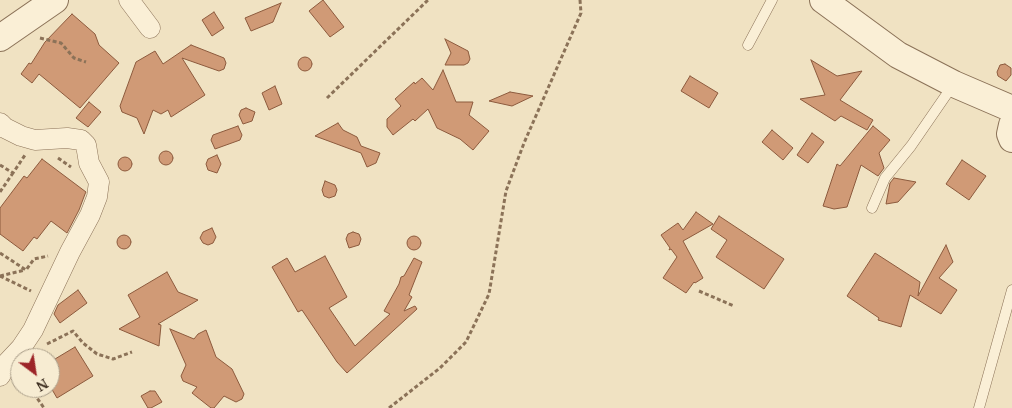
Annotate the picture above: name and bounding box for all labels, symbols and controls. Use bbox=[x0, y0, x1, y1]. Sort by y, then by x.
north arrow bbox=[10, 348, 60, 398]
text: N bbox=[33, 374, 52, 396]

